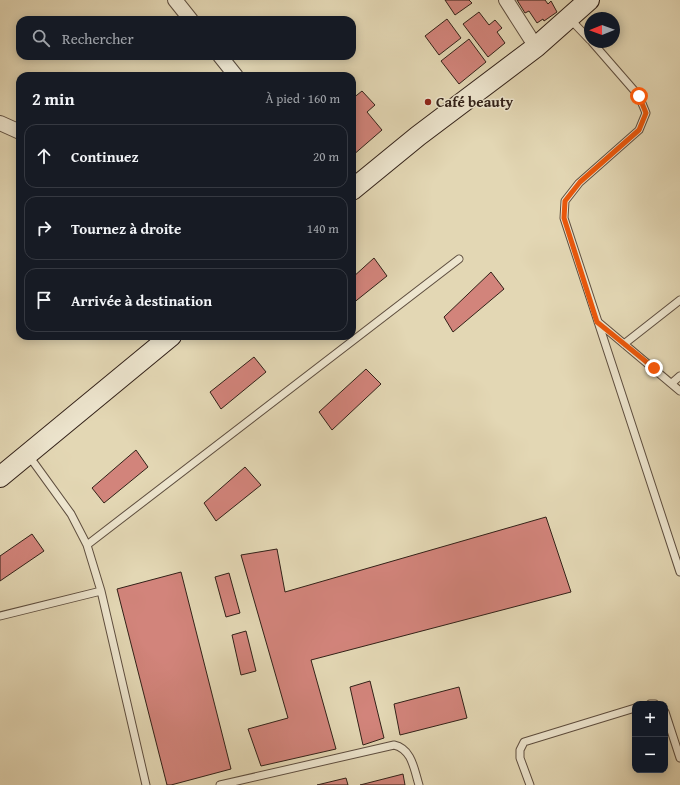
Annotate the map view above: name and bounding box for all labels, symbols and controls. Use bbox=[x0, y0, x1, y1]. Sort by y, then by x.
north arrow bbox=[584, 12, 620, 48]
search box bbox=[16, 16, 356, 60]
icon: search bbox=[30, 27, 52, 49]
text: Rechercher bbox=[62, 28, 134, 49]
text: 2 min bbox=[32, 86, 74, 111]
route start bbox=[630, 87, 648, 105]
text: À pied · 160 m bbox=[265, 89, 340, 108]
place label: Café beauty bbox=[436, 91, 514, 112]
marker: Café beauty bbox=[423, 97, 433, 107]
icon: ahead bbox=[33, 145, 55, 167]
text: Continuez bbox=[71, 146, 139, 167]
text: 20 m bbox=[313, 147, 339, 166]
icon: right bbox=[33, 217, 55, 239]
text: Tournez à droite bbox=[71, 218, 181, 239]
text: 140 m bbox=[307, 219, 339, 238]
icon: arrive bbox=[33, 289, 55, 311]
text: Arrivée à destination bbox=[71, 290, 212, 311]
route end bbox=[645, 359, 663, 377]
map controls bbox=[632, 701, 668, 773]
button: + bbox=[632, 701, 668, 737]
button: − bbox=[632, 737, 668, 773]

